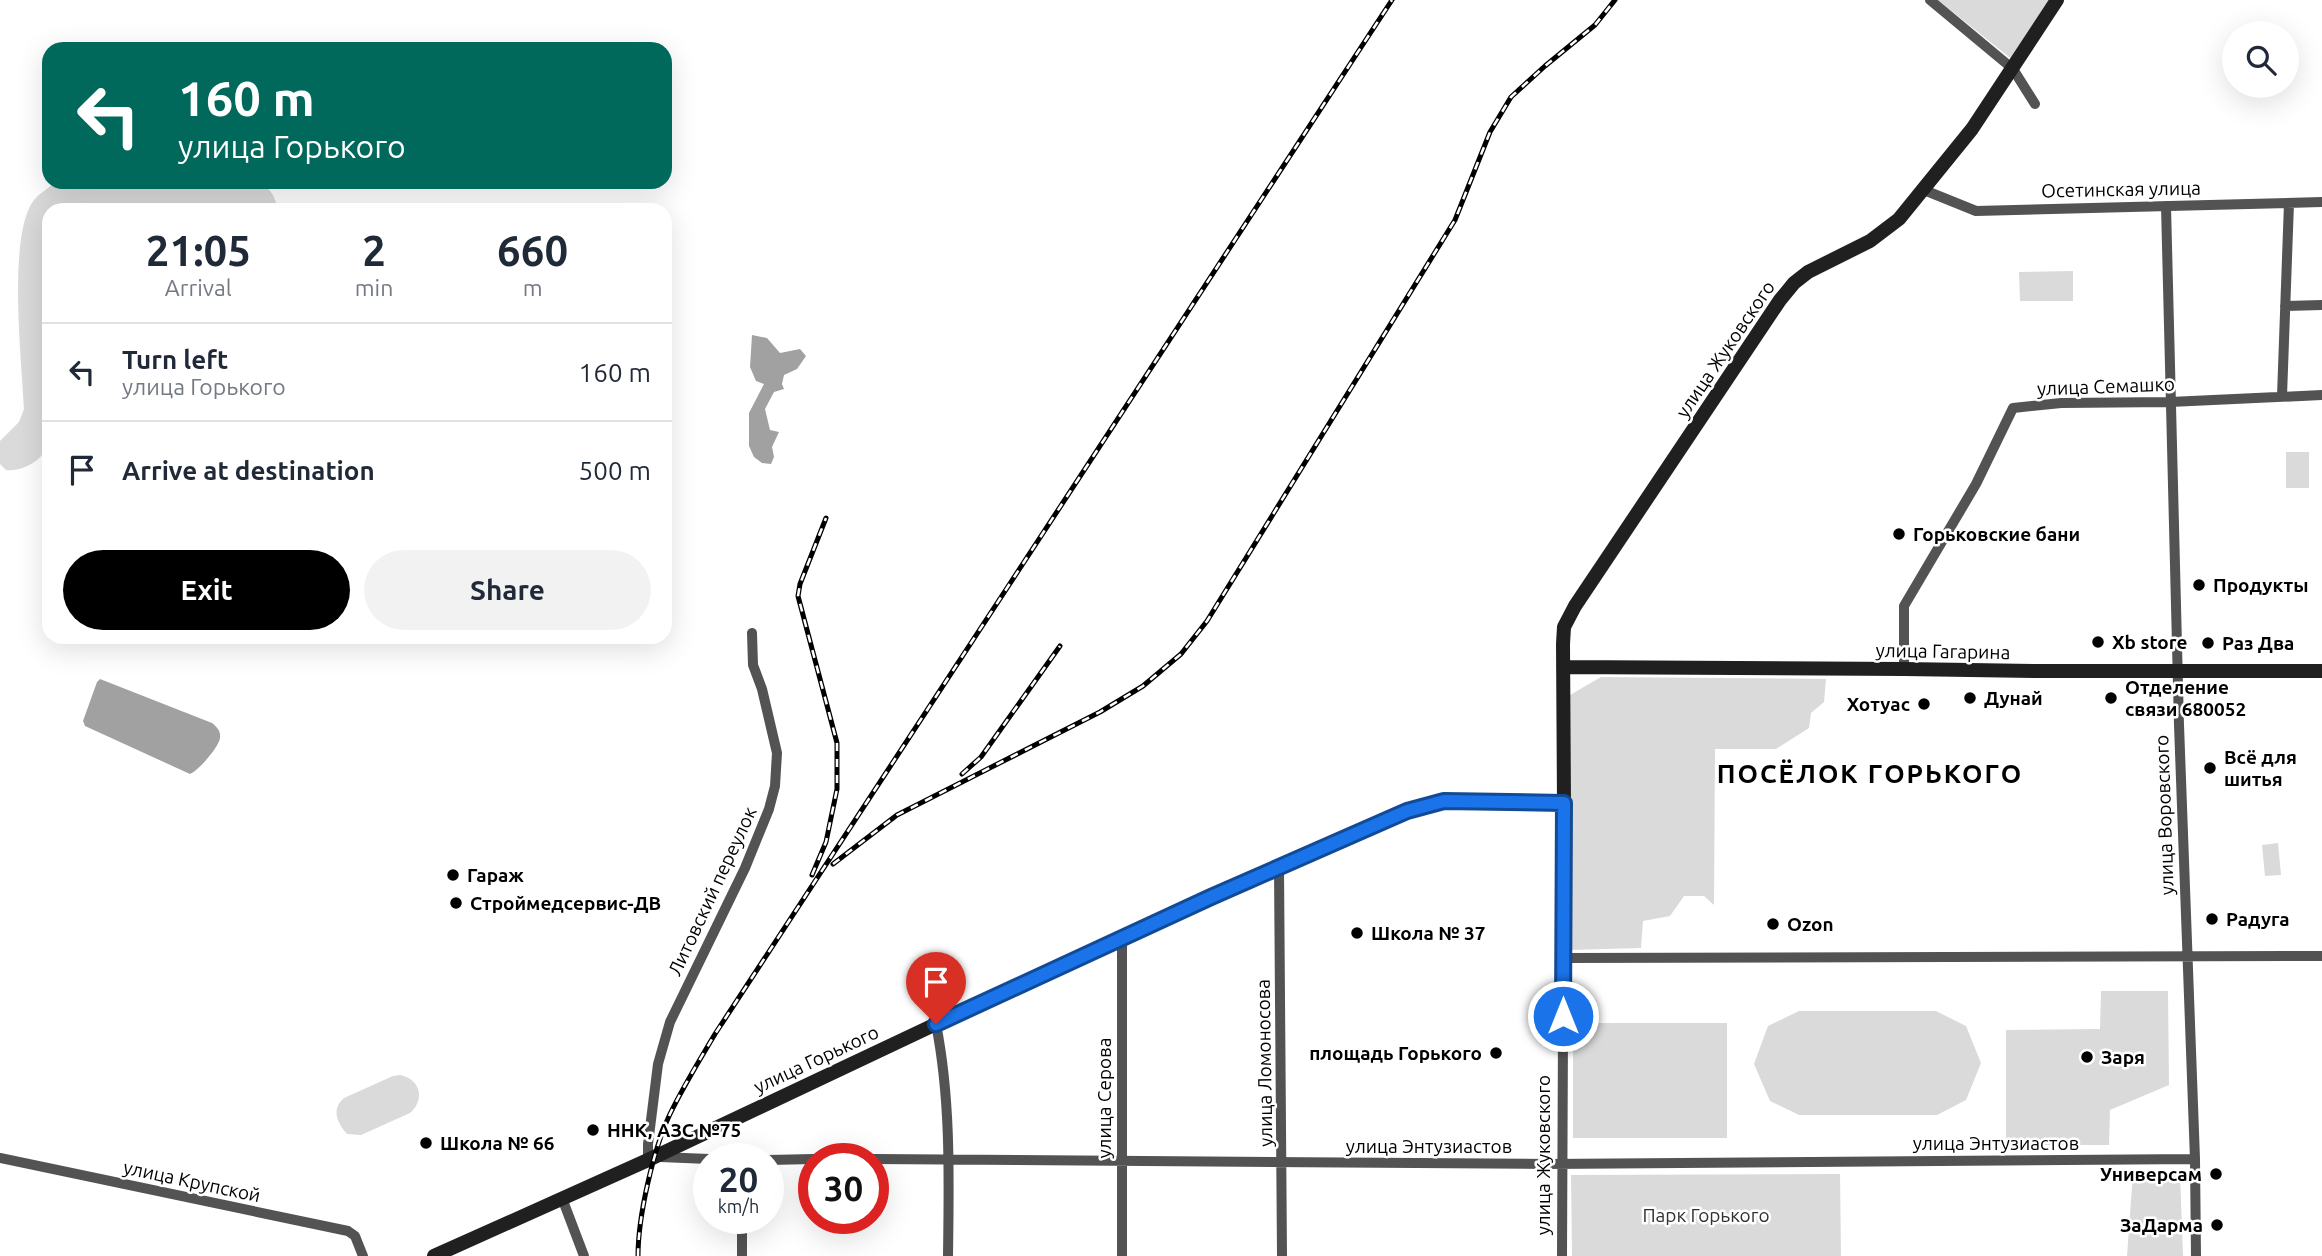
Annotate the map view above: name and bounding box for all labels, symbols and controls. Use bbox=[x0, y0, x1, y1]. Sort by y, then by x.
map controls bbox=[2222, 21, 2299, 98]
button: search bbox=[2222, 21, 2299, 98]
icon: left bbox=[63, 70, 154, 161]
text: 160 m bbox=[178, 70, 315, 125]
text: улица Горького bbox=[178, 128, 406, 164]
street label: Осетинская улица bbox=[2041, 177, 2201, 201]
text: 21:05 bbox=[146, 227, 251, 274]
text: 2 bbox=[362, 227, 386, 274]
text: 660 bbox=[497, 227, 568, 274]
text: Arrival bbox=[165, 275, 232, 300]
text: min bbox=[355, 275, 393, 300]
text: m bbox=[523, 275, 543, 300]
street label: улица Жуковского bbox=[1671, 276, 1779, 422]
text: Turn left bbox=[122, 345, 228, 374]
icon: left bbox=[63, 353, 101, 391]
text: 160 m bbox=[579, 358, 651, 387]
street label: улица Семашко bbox=[2037, 373, 2175, 399]
text: улица Горького bbox=[122, 374, 286, 399]
icon: arrive bbox=[63, 451, 101, 489]
text: Arrive at destination bbox=[122, 456, 375, 485]
text: 500 m bbox=[579, 456, 651, 485]
place label: Горьковские бани bbox=[1913, 523, 2080, 545]
marker: Горьковские бани bbox=[1891, 526, 1907, 542]
button: Exit bbox=[63, 550, 350, 630]
button: Share bbox=[364, 550, 651, 630]
place label: Продукты bbox=[2213, 574, 2308, 596]
marker: Продукты bbox=[2191, 577, 2207, 593]
place label: Xb store bbox=[2112, 631, 2187, 653]
place label: Раз Два bbox=[2222, 632, 2294, 654]
marker: Xb store bbox=[2090, 634, 2106, 650]
marker: Раз Два bbox=[2200, 635, 2216, 651]
street label: улица Гагарина bbox=[1876, 639, 2010, 663]
place label: Отделение связи 680052 bbox=[2125, 676, 2246, 720]
place label: Дунай bbox=[1984, 687, 2043, 709]
marker: Дунай bbox=[1962, 690, 1978, 706]
marker: Отделение связи 680052 bbox=[2103, 690, 2119, 706]
place label: Хотуас bbox=[1847, 693, 1910, 715]
marker: Хотуас bbox=[1916, 696, 1932, 712]
street label: улица Воровского bbox=[2150, 734, 2178, 896]
place label: Всё для шитья bbox=[2224, 746, 2297, 790]
district label: ПОСЁЛОК ГОРЬКОГО bbox=[1717, 759, 2023, 788]
marker: Всё для шитья bbox=[2202, 760, 2218, 776]
street label: Литовский переулок bbox=[663, 803, 761, 979]
place label: Гараж bbox=[467, 864, 524, 886]
marker: Гараж bbox=[445, 867, 461, 883]
place label: Строймедсервис-ДВ bbox=[470, 892, 661, 914]
marker: Строймедсервис-ДВ bbox=[448, 895, 464, 911]
place label: Радуга bbox=[2226, 908, 2290, 930]
marker: Радуга bbox=[2204, 911, 2220, 927]
place label: Ozon bbox=[1787, 913, 1834, 935]
marker: Ozon bbox=[1765, 916, 1781, 932]
place label: Школа № 37 bbox=[1371, 922, 1485, 944]
marker: Школа № 37 bbox=[1349, 925, 1365, 941]
pin bbox=[906, 952, 966, 1024]
icon: arrive bbox=[917, 963, 955, 1001]
street label: улица Ломоносова bbox=[1252, 979, 1276, 1147]
position arrow bbox=[1526, 979, 1600, 1053]
street label: улица Горького bbox=[750, 1020, 882, 1098]
street label: улица Серова bbox=[1093, 1038, 1115, 1158]
place label: площадь Горького bbox=[1309, 1042, 1482, 1064]
marker: площадь Горького bbox=[1488, 1045, 1504, 1061]
place label: Заря bbox=[2101, 1046, 2145, 1068]
marker: Заря bbox=[2079, 1049, 2095, 1065]
street label: улица Жуковского bbox=[1532, 1075, 1554, 1235]
place label: ННК, АЗС №75 bbox=[607, 1119, 741, 1141]
marker: ННК, АЗС №75 bbox=[585, 1122, 601, 1138]
place label: Школа № 66 bbox=[440, 1132, 554, 1154]
street label: улица Энтузиастов bbox=[1913, 1132, 2079, 1154]
marker: Школа № 66 bbox=[418, 1135, 434, 1151]
street label: улица Энтузиастов bbox=[1346, 1135, 1512, 1157]
speed limit sign: 30 bbox=[798, 1143, 889, 1234]
street label: улица Крупской bbox=[121, 1156, 263, 1206]
text: 20 bbox=[719, 1159, 758, 1199]
place label: Универсам bbox=[2100, 1163, 2202, 1185]
marker: Универсам bbox=[2208, 1166, 2224, 1182]
text: km/h bbox=[718, 1196, 759, 1216]
park label: Парк Горького bbox=[1642, 1204, 1770, 1226]
place label: ЗаДарма bbox=[2120, 1214, 2203, 1236]
marker: ЗаДарма bbox=[2209, 1217, 2225, 1233]

